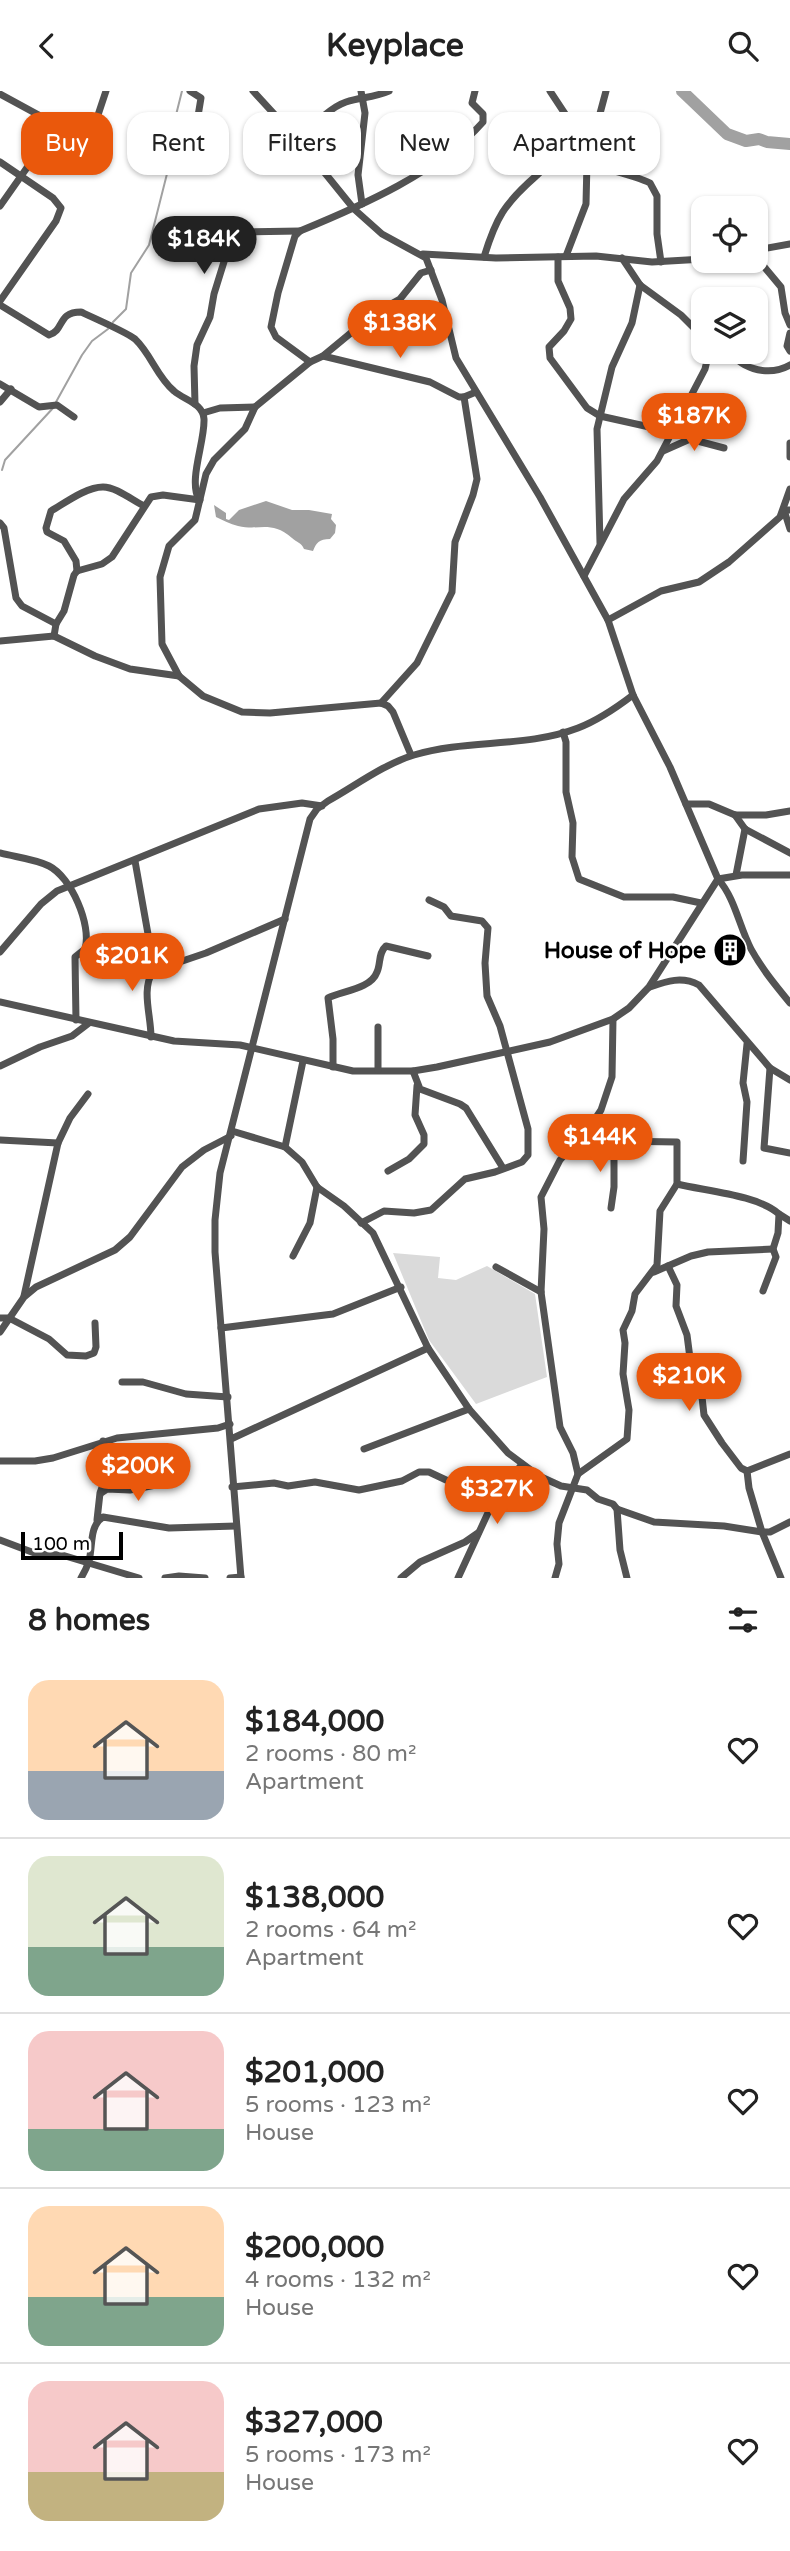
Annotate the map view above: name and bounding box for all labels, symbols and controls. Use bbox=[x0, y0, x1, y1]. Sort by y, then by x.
icon: back bbox=[28, 27, 66, 65]
text: Keyplace bbox=[326, 27, 464, 65]
icon: search bbox=[724, 27, 762, 65]
chip: Buy bbox=[21, 112, 113, 175]
chip: Rent bbox=[127, 112, 229, 175]
chip: Filters bbox=[243, 112, 361, 175]
chip: New bbox=[375, 112, 474, 175]
chip: Apartment bbox=[488, 112, 660, 175]
map controls bbox=[691, 196, 768, 364]
button: locate bbox=[691, 196, 768, 273]
pin: $184K bbox=[155, 216, 253, 276]
text: $184K bbox=[168, 225, 240, 253]
button: layers bbox=[691, 287, 768, 364]
pin: $138K bbox=[351, 301, 449, 360]
text: $138K bbox=[364, 309, 436, 337]
pin: $187K bbox=[645, 393, 743, 453]
text: $187K bbox=[658, 402, 730, 430]
building icon: House of Hope bbox=[711, 931, 749, 969]
pin: $201K bbox=[83, 933, 181, 993]
place label: House of Hope bbox=[544, 937, 706, 965]
text: $201K bbox=[96, 942, 168, 970]
pin: $144K bbox=[551, 1115, 649, 1174]
text: $144K bbox=[564, 1123, 636, 1151]
pin: $210K bbox=[640, 1353, 738, 1413]
text: $210K bbox=[653, 1362, 725, 1390]
pin: $200K bbox=[89, 1443, 187, 1503]
text: $200K bbox=[102, 1452, 174, 1480]
pin: $327K bbox=[448, 1467, 546, 1526]
text: $327K bbox=[461, 1475, 533, 1503]
scale bar bbox=[21, 1529, 122, 1561]
text: 100 m bbox=[32, 1533, 90, 1555]
icon: filters bbox=[724, 1601, 762, 1639]
text: 8 homes bbox=[28, 1602, 150, 1639]
text: $184,000 bbox=[245, 1703, 384, 1740]
icon: home bbox=[84, 1708, 168, 1792]
icon: heart bbox=[724, 1731, 762, 1769]
text: 2 rooms · 80 m² bbox=[245, 1740, 416, 1768]
text: Apartment bbox=[245, 1768, 364, 1796]
text: $138,000 bbox=[245, 1879, 384, 1916]
icon: home bbox=[84, 1884, 168, 1968]
icon: heart bbox=[724, 1907, 762, 1945]
text: 2 rooms · 64 m² bbox=[245, 1916, 416, 1944]
text: Apartment bbox=[245, 1944, 364, 1972]
text: $201,000 bbox=[245, 2054, 384, 2091]
icon: home bbox=[84, 2059, 168, 2143]
icon: heart bbox=[724, 2082, 762, 2120]
text: 5 rooms · 123 m² bbox=[245, 2091, 431, 2119]
text: House bbox=[245, 2119, 314, 2147]
text: $200,000 bbox=[245, 2229, 384, 2266]
icon: home bbox=[84, 2234, 168, 2318]
icon: heart bbox=[724, 2257, 762, 2295]
text: 4 rooms · 132 m² bbox=[245, 2266, 431, 2294]
text: House bbox=[245, 2294, 314, 2322]
text: $327,000 bbox=[245, 2404, 383, 2441]
icon: home bbox=[84, 2409, 168, 2493]
icon: heart bbox=[724, 2432, 762, 2470]
text: 5 rooms · 173 m² bbox=[245, 2441, 431, 2469]
text: House bbox=[245, 2469, 314, 2497]

